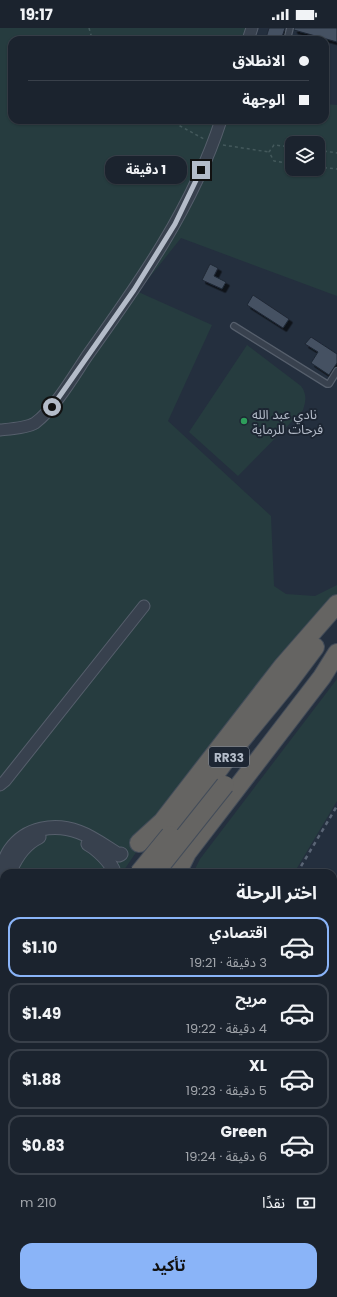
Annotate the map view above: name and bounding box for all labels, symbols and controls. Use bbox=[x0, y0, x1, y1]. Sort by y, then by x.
text: 19:17 bbox=[20, 4, 53, 25]
text: الانطلاق bbox=[233, 50, 285, 71]
text: الوجهة bbox=[242, 89, 285, 110]
map controls bbox=[285, 136, 325, 176]
button: layers bbox=[285, 136, 325, 176]
callout: 1 دقيقة bbox=[105, 156, 187, 184]
text: 1 دقيقة bbox=[126, 160, 166, 179]
route end bbox=[192, 161, 210, 179]
route start bbox=[43, 398, 61, 416]
place label: نادي عبد الله فرحات للرماية bbox=[252, 405, 323, 439]
marker: نادي عبد الله فرحات للرماية bbox=[239, 416, 249, 426]
road number: RR33 bbox=[209, 747, 249, 767]
text: اختر الرحلة bbox=[236, 880, 317, 905]
text: اقتصادي bbox=[209, 922, 267, 943]
icon: car bbox=[279, 929, 315, 965]
text: $1.10 bbox=[22, 937, 57, 958]
text: 3 دقيقة · 19:21 bbox=[190, 953, 267, 972]
text: مريح bbox=[235, 988, 267, 1009]
icon: car bbox=[279, 995, 315, 1031]
text: $1.49 bbox=[22, 1003, 61, 1024]
text: 4 دقيقة · 19:22 bbox=[186, 1019, 267, 1038]
text: XL bbox=[249, 1055, 267, 1076]
icon: car bbox=[279, 1061, 315, 1097]
text: $1.88 bbox=[22, 1069, 61, 1090]
text: 5 دقيقة · 19:23 bbox=[186, 1081, 267, 1100]
text: Green bbox=[221, 1121, 267, 1142]
icon: car bbox=[279, 1127, 315, 1163]
text: $0.83 bbox=[22, 1135, 65, 1156]
text: 6 دقيقة · 19:24 bbox=[185, 1147, 267, 1166]
text: نقدًا bbox=[262, 1192, 285, 1213]
icon: cash bbox=[295, 1192, 317, 1214]
text: 210 m bbox=[20, 1193, 57, 1212]
button: تأكيد bbox=[20, 1243, 317, 1289]

